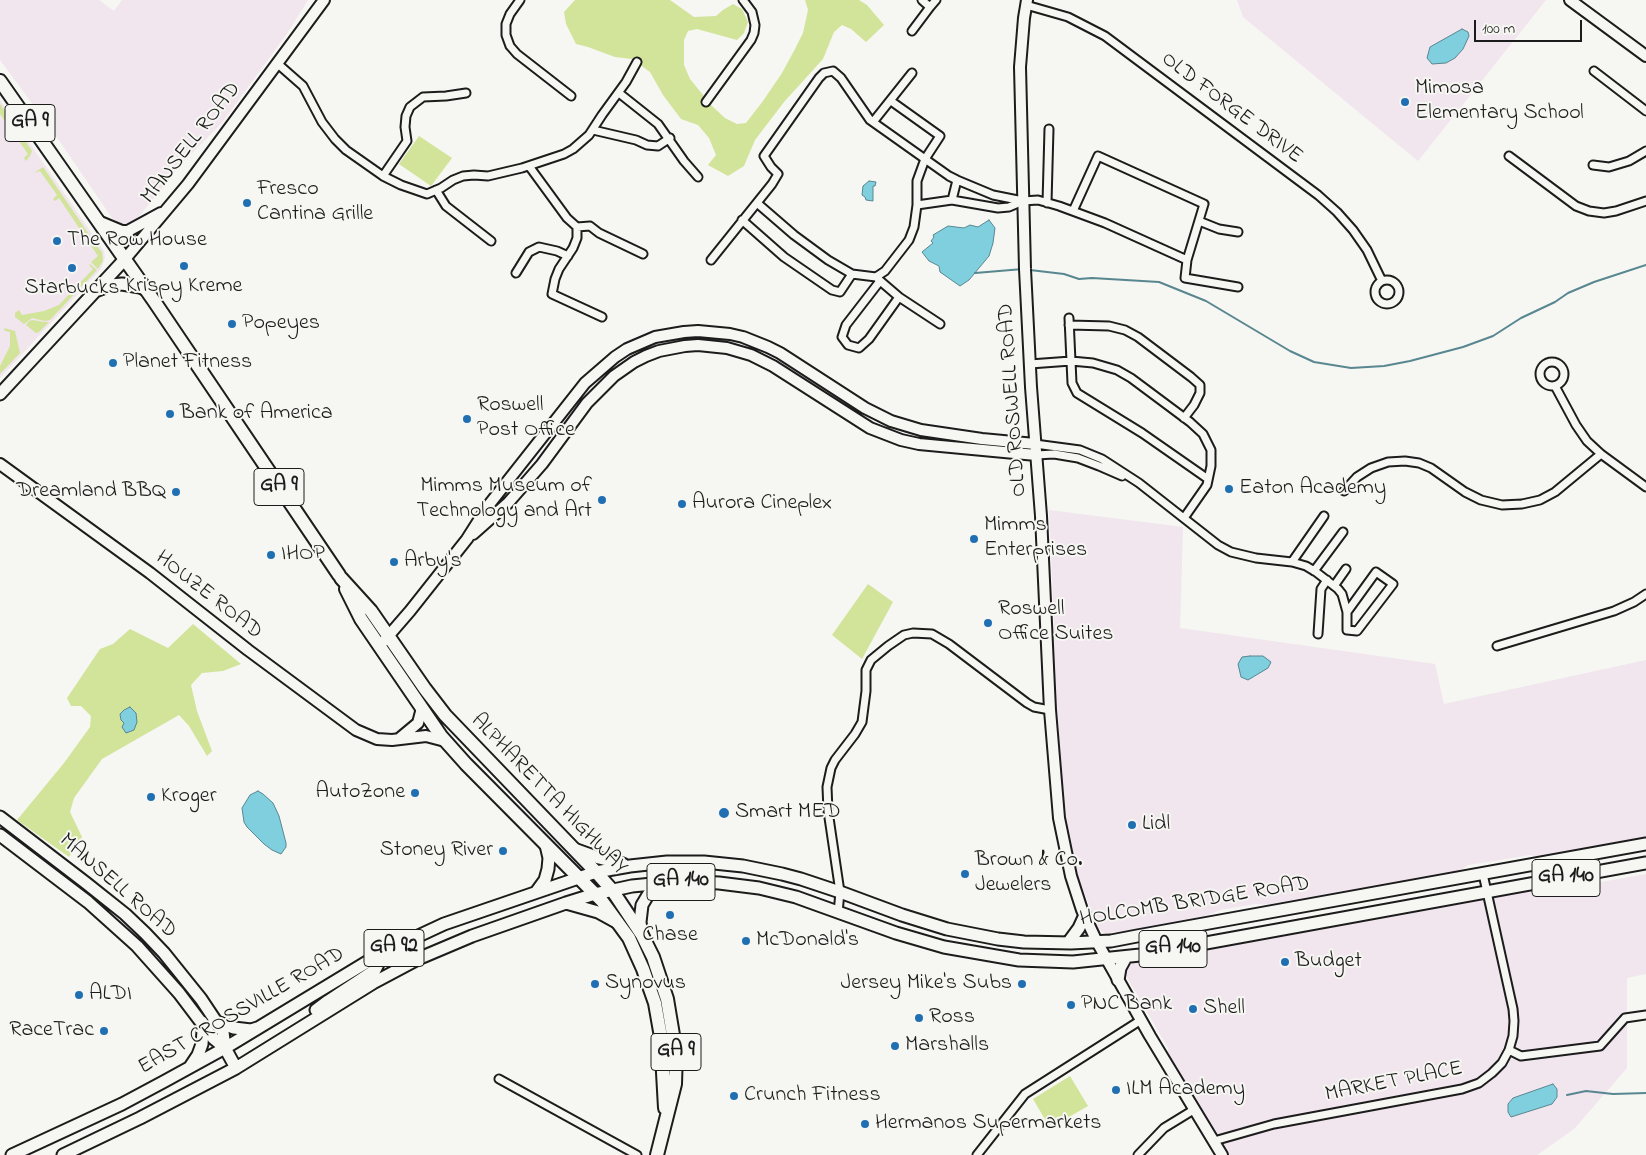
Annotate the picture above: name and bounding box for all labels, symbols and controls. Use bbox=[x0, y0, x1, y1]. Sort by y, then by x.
scale bar bbox=[1476, 10, 1584, 42]
text: 100 m bbox=[1482, 18, 1515, 40]
street label: OLD FORGE DRIVE bbox=[1155, 47, 1307, 171]
place label: Mimosa Elementary School bbox=[1415, 76, 1584, 128]
street label: MANSELL ROAD bbox=[136, 78, 248, 210]
marker: Mimosa Elementary School bbox=[1399, 96, 1411, 108]
road number: GA 9 bbox=[5, 105, 55, 142]
place label: Fresco Cantina Grille bbox=[257, 177, 373, 228]
marker: Fresco Cantina Grille bbox=[241, 197, 253, 209]
place label: The Row House bbox=[67, 228, 207, 254]
marker: The Row House bbox=[51, 235, 63, 247]
marker: Krispy Kreme bbox=[178, 260, 190, 272]
marker: Starbucks bbox=[66, 262, 78, 274]
place label: Krispy Kreme bbox=[126, 274, 242, 300]
place label: Starbucks bbox=[25, 276, 119, 302]
street label: OLD ROSWELL ROAD bbox=[994, 302, 1034, 498]
place label: Popeyes bbox=[242, 311, 320, 337]
marker: Popeyes bbox=[226, 318, 238, 330]
place label: Planet Fitness bbox=[123, 350, 252, 376]
marker: Planet Fitness bbox=[107, 357, 119, 369]
place label: Roswell Post Office bbox=[477, 393, 575, 444]
place label: Bank of America bbox=[180, 401, 333, 427]
marker: Bank of America bbox=[164, 408, 176, 420]
marker: Roswell Post Office bbox=[461, 413, 473, 425]
road number: GA 9 bbox=[254, 468, 304, 506]
place label: Mimms Museum of Technology and Art bbox=[417, 474, 592, 526]
place label: Eaton Academy bbox=[1239, 476, 1386, 502]
place label: Dreamland BBQ bbox=[16, 479, 166, 505]
marker: Eaton Academy bbox=[1223, 483, 1235, 495]
marker: Dreamland BBQ bbox=[170, 486, 182, 498]
place label: Aurora Cineplex bbox=[692, 491, 832, 517]
marker: Mimms Museum of Technology and Art bbox=[596, 494, 608, 506]
marker: Aurora Cineplex bbox=[676, 498, 688, 510]
place label: Mimms Enterprises bbox=[984, 513, 1087, 564]
marker: Mimms Enterprises bbox=[968, 533, 980, 545]
place label: IHOP bbox=[281, 542, 325, 568]
street label: HOUZE ROAD bbox=[149, 546, 267, 646]
marker: IHOP bbox=[265, 549, 277, 561]
place label: Arby's bbox=[404, 549, 462, 575]
marker: Arby's bbox=[388, 556, 400, 568]
place label: Roswell Office Suites bbox=[998, 597, 1114, 648]
marker: Roswell Office Suites bbox=[982, 617, 994, 629]
street label: ALPHARETTA HIGHWAY bbox=[464, 709, 632, 881]
place label: AutoZone bbox=[315, 780, 405, 806]
place label: Kroger bbox=[161, 784, 217, 810]
marker: AutoZone bbox=[409, 787, 421, 799]
marker: Kroger bbox=[145, 791, 157, 803]
place label: Smart MED bbox=[735, 800, 841, 826]
marker: Smart MED bbox=[717, 806, 731, 820]
place label: Lidl bbox=[1142, 812, 1170, 838]
marker: Lidl bbox=[1126, 819, 1138, 831]
street label: MANSELL ROAD bbox=[53, 829, 181, 945]
place label: Stoney River bbox=[380, 838, 493, 864]
marker: Stoney River bbox=[497, 845, 509, 857]
place label: Brown & Co. Jewelers bbox=[975, 848, 1082, 899]
road number: GA 140 bbox=[1532, 860, 1600, 896]
road number: GA 140 bbox=[647, 864, 715, 900]
marker: Brown & Co. Jewelers bbox=[959, 868, 971, 880]
street label: HOLCOMB BRIDGE ROAD bbox=[1078, 872, 1312, 934]
marker: Chase bbox=[664, 909, 676, 921]
place label: Chase bbox=[642, 923, 698, 949]
place label: McDonald's bbox=[756, 928, 859, 954]
road number: GA 92 bbox=[364, 930, 424, 966]
road number: GA 140 bbox=[1139, 931, 1207, 968]
marker: McDonald's bbox=[740, 935, 752, 947]
street label: EAST CROSSVILLE ROAD bbox=[134, 942, 350, 1082]
place label: Budget bbox=[1295, 949, 1362, 975]
marker: Budget bbox=[1279, 956, 1291, 968]
place label: Synovus bbox=[605, 971, 686, 997]
place label: Jersey Mike's Subs bbox=[841, 971, 1012, 997]
marker: Synovus bbox=[589, 978, 601, 990]
marker: Jersey Mike's Subs bbox=[1016, 978, 1028, 990]
place label: ALDI bbox=[89, 982, 132, 1008]
marker: ALDI bbox=[73, 989, 85, 1001]
place label: PNC Bank bbox=[1081, 992, 1172, 1018]
place label: Shell bbox=[1203, 996, 1245, 1022]
marker: PNC Bank bbox=[1065, 999, 1077, 1011]
marker: Shell bbox=[1187, 1003, 1199, 1015]
place label: Ross bbox=[929, 1005, 975, 1031]
marker: Ross bbox=[913, 1012, 925, 1024]
place label: RaceTrac bbox=[9, 1018, 94, 1044]
marker: RaceTrac bbox=[98, 1025, 110, 1037]
place label: Marshalls bbox=[905, 1033, 989, 1059]
road number: GA 9 bbox=[651, 1034, 701, 1070]
marker: Marshalls bbox=[889, 1040, 901, 1052]
street label: MARKET PLACE bbox=[1323, 1057, 1465, 1109]
place label: ILM Academy bbox=[1126, 1077, 1245, 1103]
place label: Crunch Fitness bbox=[744, 1083, 881, 1109]
marker: ILM Academy bbox=[1110, 1084, 1122, 1096]
marker: Crunch Fitness bbox=[728, 1090, 740, 1102]
place label: Hermanos Supermarkets bbox=[875, 1111, 1102, 1137]
marker: Hermanos Supermarkets bbox=[859, 1118, 871, 1130]

